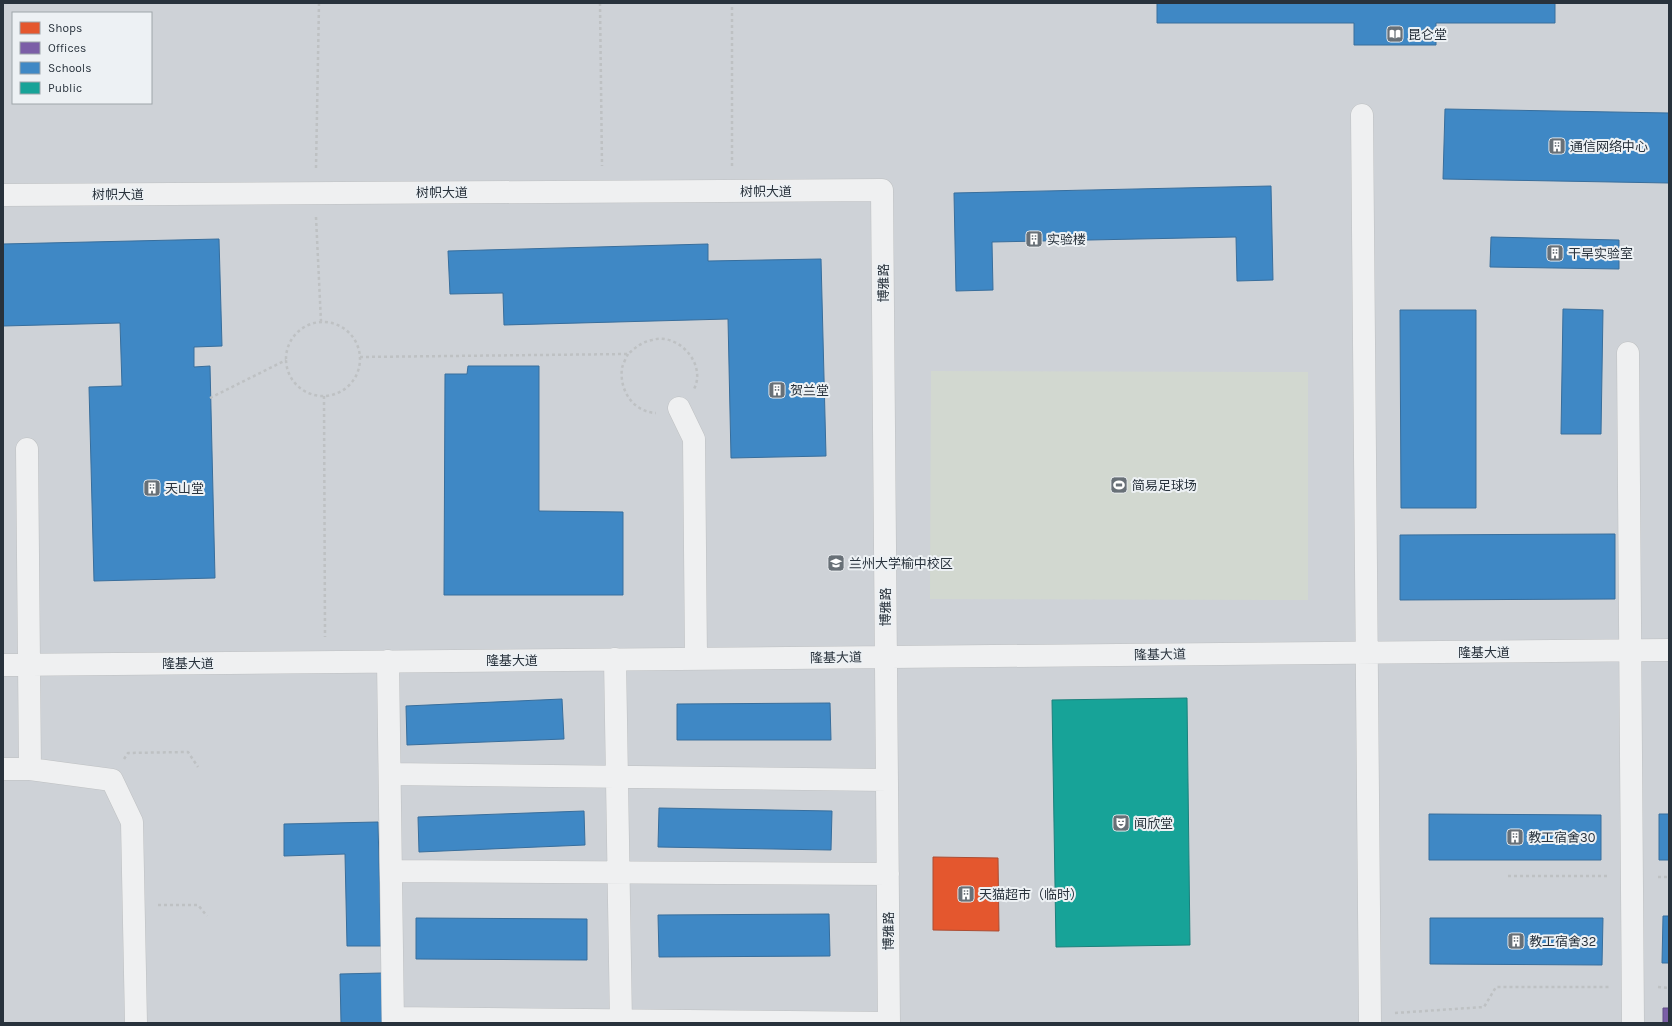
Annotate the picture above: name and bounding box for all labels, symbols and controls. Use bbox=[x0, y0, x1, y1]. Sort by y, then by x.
legend bbox=[12, 12, 152, 104]
text: Shops bbox=[48, 21, 82, 35]
library icon: 昆仑堂 bbox=[1385, 24, 1405, 44]
place label: 昆仑堂 bbox=[1408, 27, 1447, 42]
text: Offices bbox=[48, 41, 86, 55]
text: Schools bbox=[48, 61, 91, 75]
text: Public bbox=[48, 81, 82, 95]
building icon: 通信网络中心 bbox=[1547, 136, 1567, 156]
place label: 通信网络中心 bbox=[1570, 139, 1648, 154]
street label: 树帜大道 bbox=[740, 184, 792, 199]
street label: 树帜大道 bbox=[416, 185, 468, 200]
street label: 树帜大道 bbox=[92, 187, 144, 202]
building icon: 实验楼 bbox=[1024, 229, 1044, 249]
place label: 实验楼 bbox=[1047, 232, 1086, 247]
building icon: 干旱实验室 bbox=[1545, 243, 1565, 263]
place label: 干旱实验室 bbox=[1568, 246, 1633, 261]
street label: 博雅路 bbox=[876, 263, 891, 303]
building icon: 贺兰堂 bbox=[767, 380, 787, 400]
place label: 贺兰堂 bbox=[790, 383, 829, 398]
sports icon: 简易足球场 bbox=[1109, 475, 1129, 495]
building icon: 天山堂 bbox=[142, 478, 162, 498]
place label: 简易足球场 bbox=[1132, 478, 1197, 493]
place label: 天山堂 bbox=[165, 481, 204, 496]
school or university icon: 兰州大学榆中校区 bbox=[826, 553, 846, 573]
place label: 兰州大学榆中校区 bbox=[849, 556, 953, 571]
street label: 博雅路 bbox=[878, 587, 893, 627]
street label: 隆基大道 bbox=[1458, 645, 1510, 660]
street label: 隆基大道 bbox=[1134, 647, 1186, 662]
street label: 隆基大道 bbox=[810, 650, 862, 665]
street label: 隆基大道 bbox=[486, 653, 538, 668]
street label: 隆基大道 bbox=[162, 656, 214, 671]
theatre icon: 闻欣堂 bbox=[1111, 813, 1131, 833]
place label: 闻欣堂 bbox=[1134, 816, 1173, 831]
building icon: 教工宿舍30 bbox=[1505, 827, 1525, 847]
place label: 教工宿舍30 bbox=[1528, 830, 1596, 845]
building icon: 天猫超市（临时） bbox=[956, 884, 976, 904]
place label: 天猫超市（临时） bbox=[979, 887, 1083, 902]
street label: 博雅路 bbox=[881, 911, 896, 951]
building icon: 教工宿舍32 bbox=[1506, 931, 1526, 951]
place label: 教工宿舍32 bbox=[1529, 934, 1596, 949]

